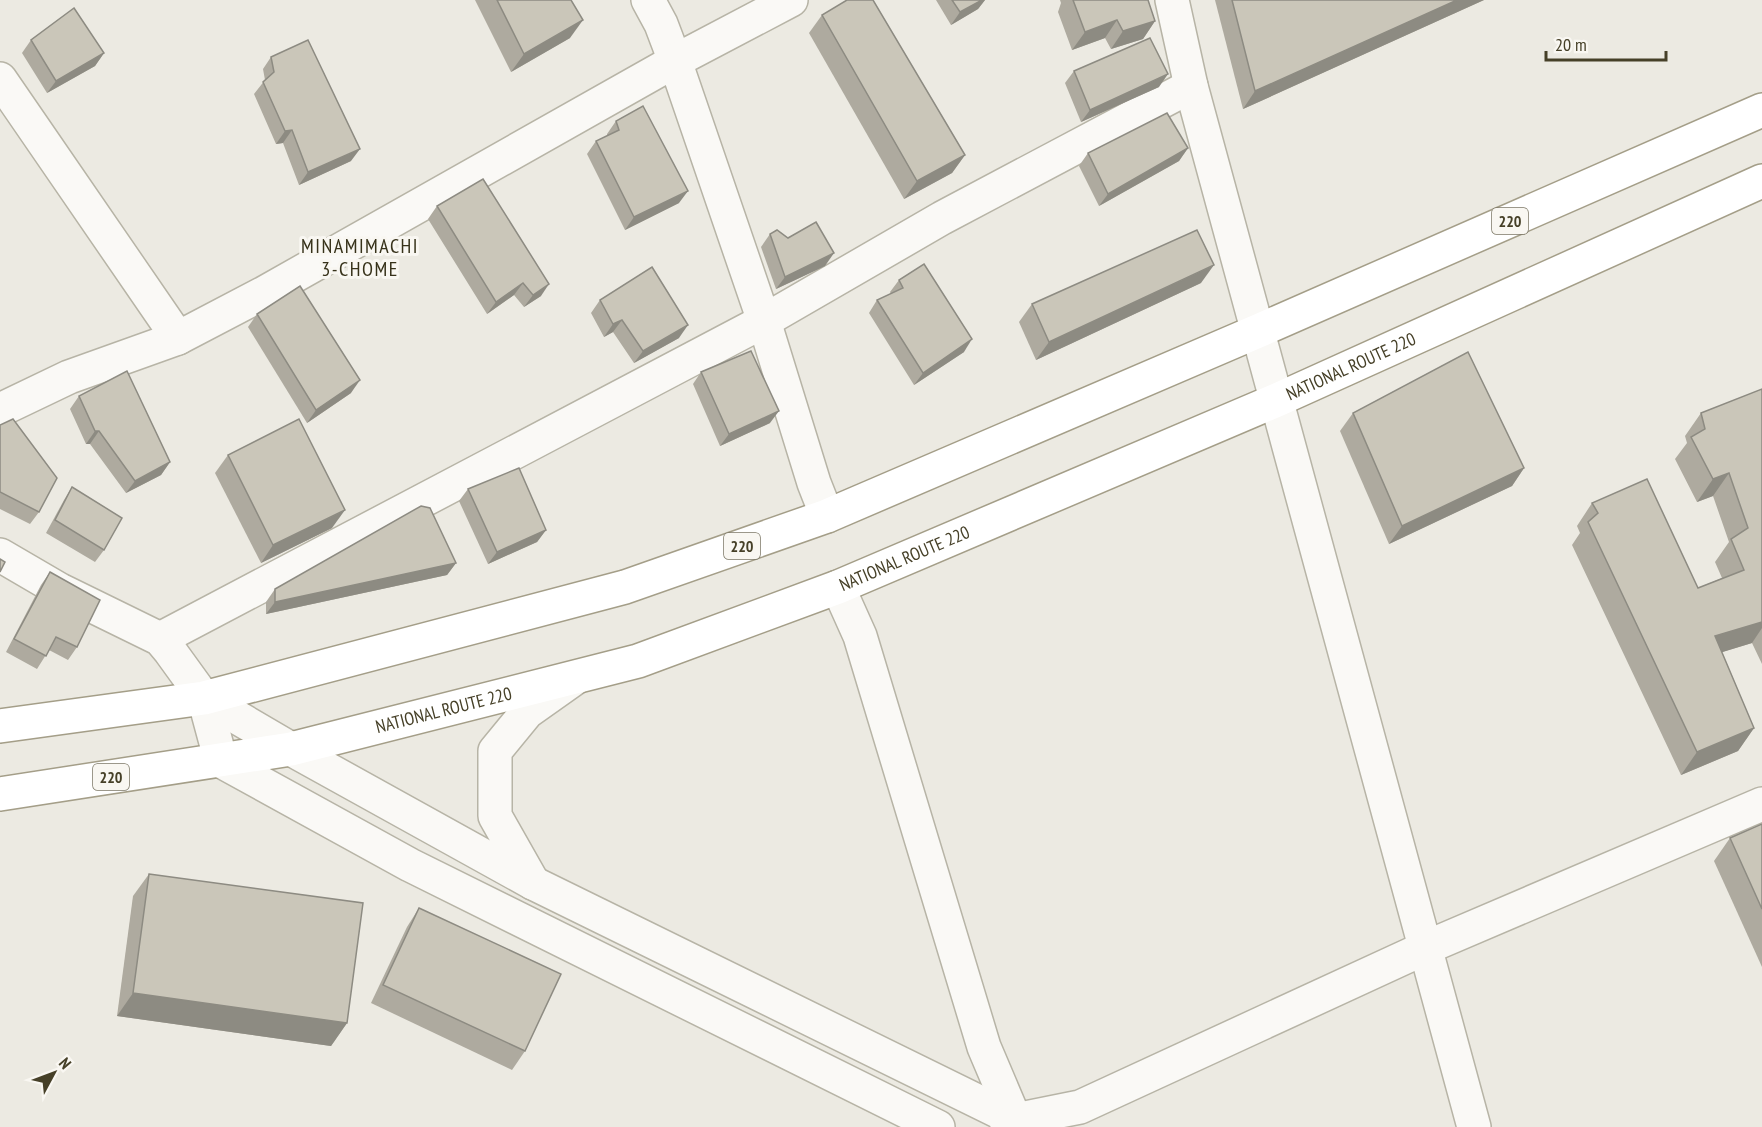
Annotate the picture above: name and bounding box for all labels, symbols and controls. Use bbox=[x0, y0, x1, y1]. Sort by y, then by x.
scale bar bbox=[1546, 24, 1666, 62]
text: 20 m bbox=[1555, 33, 1587, 56]
road number: 220 bbox=[1492, 208, 1528, 234]
district label: MINAMIMACHI 3-CHOME bbox=[301, 233, 419, 282]
street label: NATIONAL ROUTE 220 bbox=[1282, 327, 1419, 405]
street label: NATIONAL ROUTE 220 bbox=[836, 520, 973, 596]
road number: 220 bbox=[724, 533, 760, 559]
street label: NATIONAL ROUTE 220 bbox=[373, 681, 514, 738]
road number: 220 bbox=[93, 764, 129, 790]
north arrow bbox=[24, 1043, 84, 1103]
text: N bbox=[55, 1053, 76, 1073]

